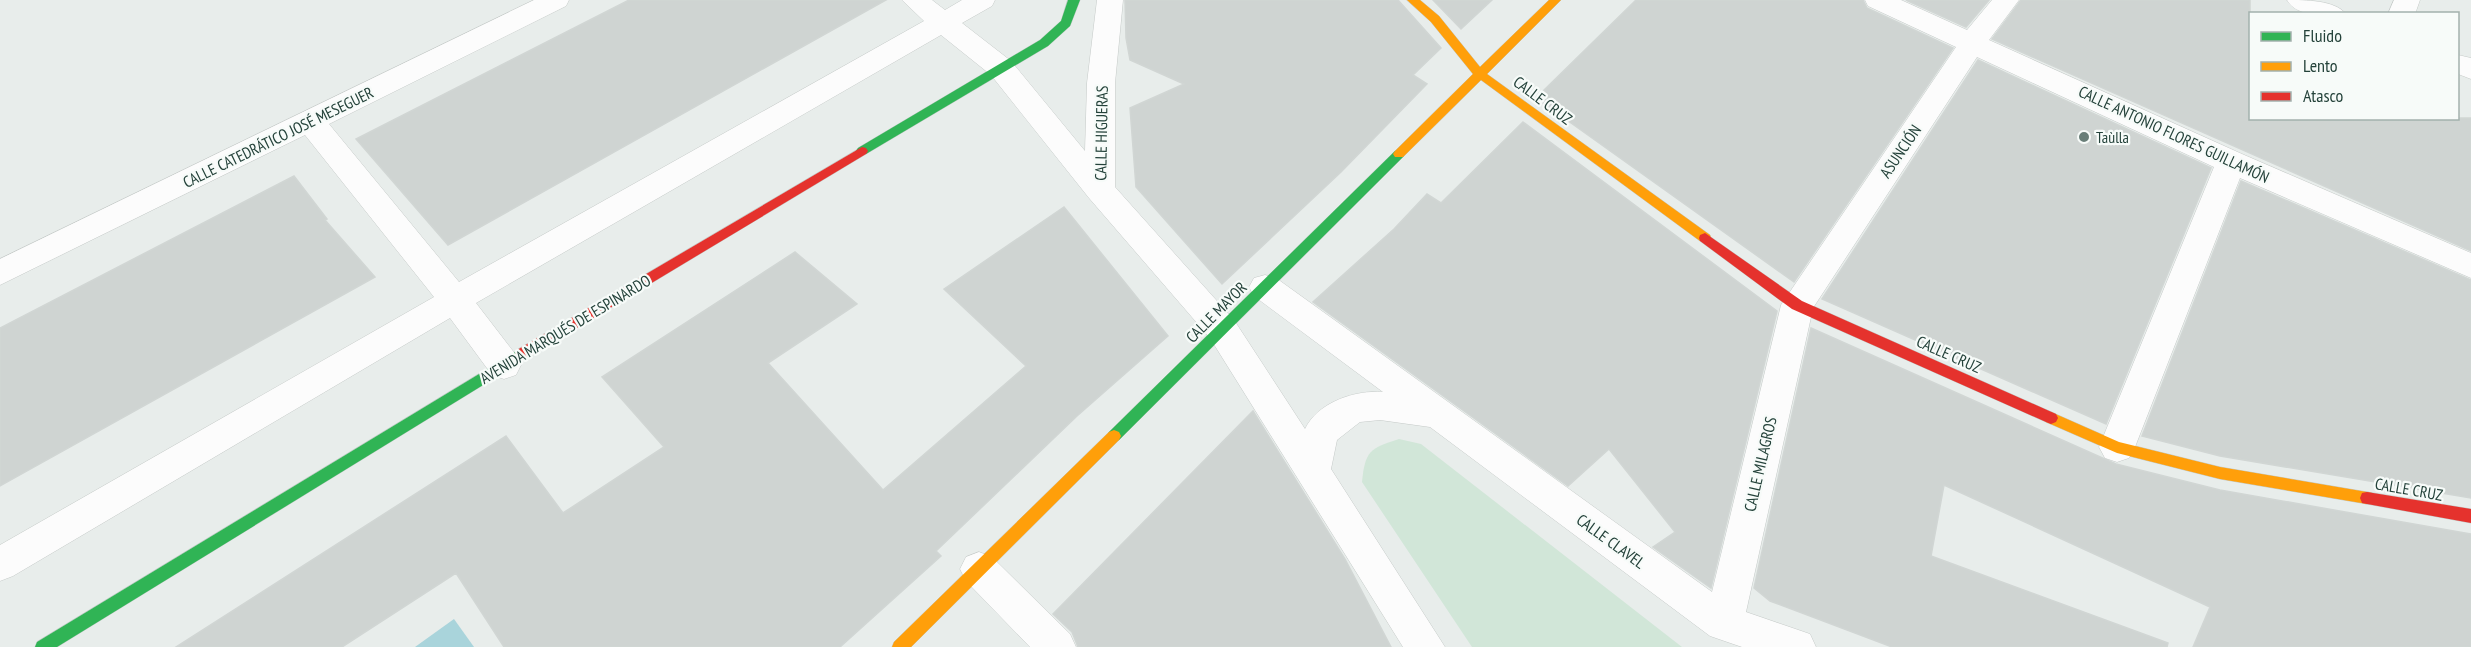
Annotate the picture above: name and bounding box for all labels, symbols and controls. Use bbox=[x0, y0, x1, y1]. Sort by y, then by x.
legend bbox=[2249, 12, 2459, 120]
text: Fluido bbox=[2303, 24, 2342, 47]
text: Lento bbox=[2303, 54, 2338, 77]
street label: CALLE CRUZ bbox=[1510, 71, 1576, 129]
street label: CALLE ANTONIO FLORES GUILLAMÓN bbox=[2076, 81, 2272, 187]
street label: CALLE CATEDRÁTICO JOSÉ MESEGUER bbox=[180, 82, 377, 192]
text: Atasco bbox=[2303, 84, 2344, 107]
street label: CALLE HIGUERAS bbox=[1090, 85, 1112, 181]
street label: ASUNCIÓN bbox=[1875, 121, 1925, 181]
place label: Taùlla bbox=[2096, 127, 2129, 147]
marker: Taùlla bbox=[2077, 130, 2091, 144]
street label: AVENIDA MARQUÉS DE ESPINARDO bbox=[476, 270, 654, 388]
street label: CALLE MAYOR bbox=[1181, 277, 1251, 347]
street label: CALLE CRUZ bbox=[1914, 331, 1984, 377]
street label: CALLE MILAGROS bbox=[1739, 415, 1781, 513]
street label: CALLE CRUZ bbox=[2374, 473, 2444, 505]
street label: CALLE CLAVEL bbox=[1573, 509, 1650, 573]

